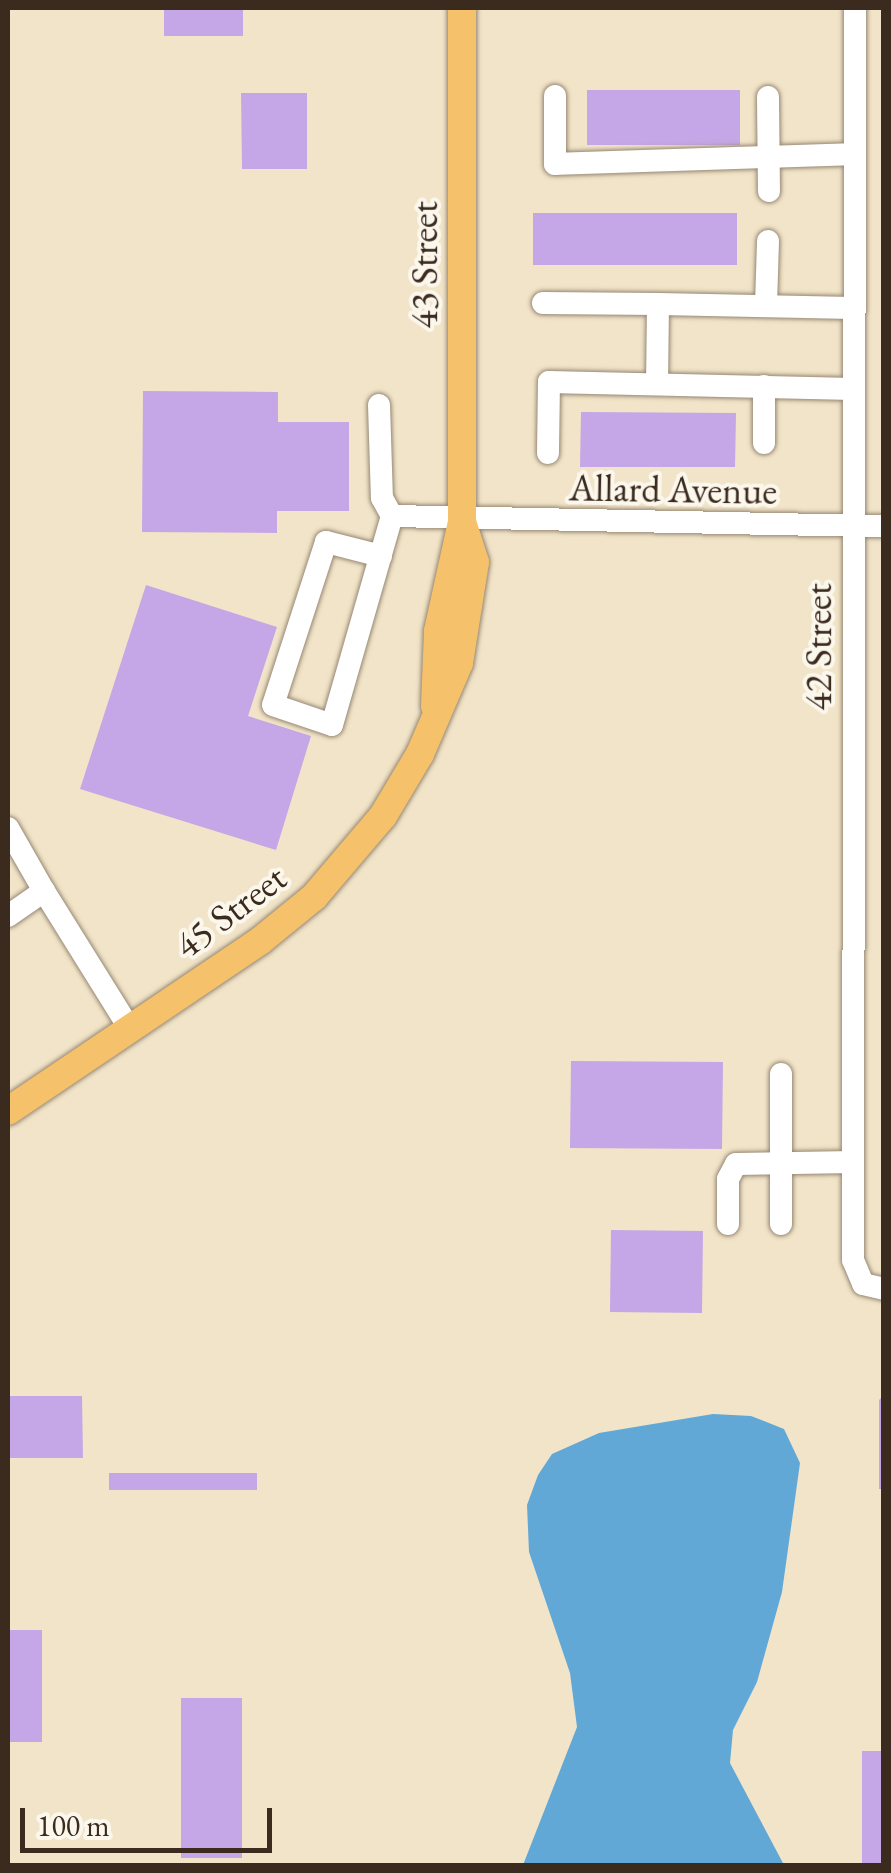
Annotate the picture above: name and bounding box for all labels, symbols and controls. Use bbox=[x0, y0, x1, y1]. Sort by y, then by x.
street label: 43 Street bbox=[401, 201, 447, 329]
street label: Allard Avenue bbox=[568, 464, 778, 514]
street label: 42 Street bbox=[795, 583, 841, 711]
street label: 45 Street bbox=[165, 854, 295, 968]
scale bar bbox=[25, 1788, 278, 1850]
text: 100 m bbox=[37, 1806, 110, 1845]

